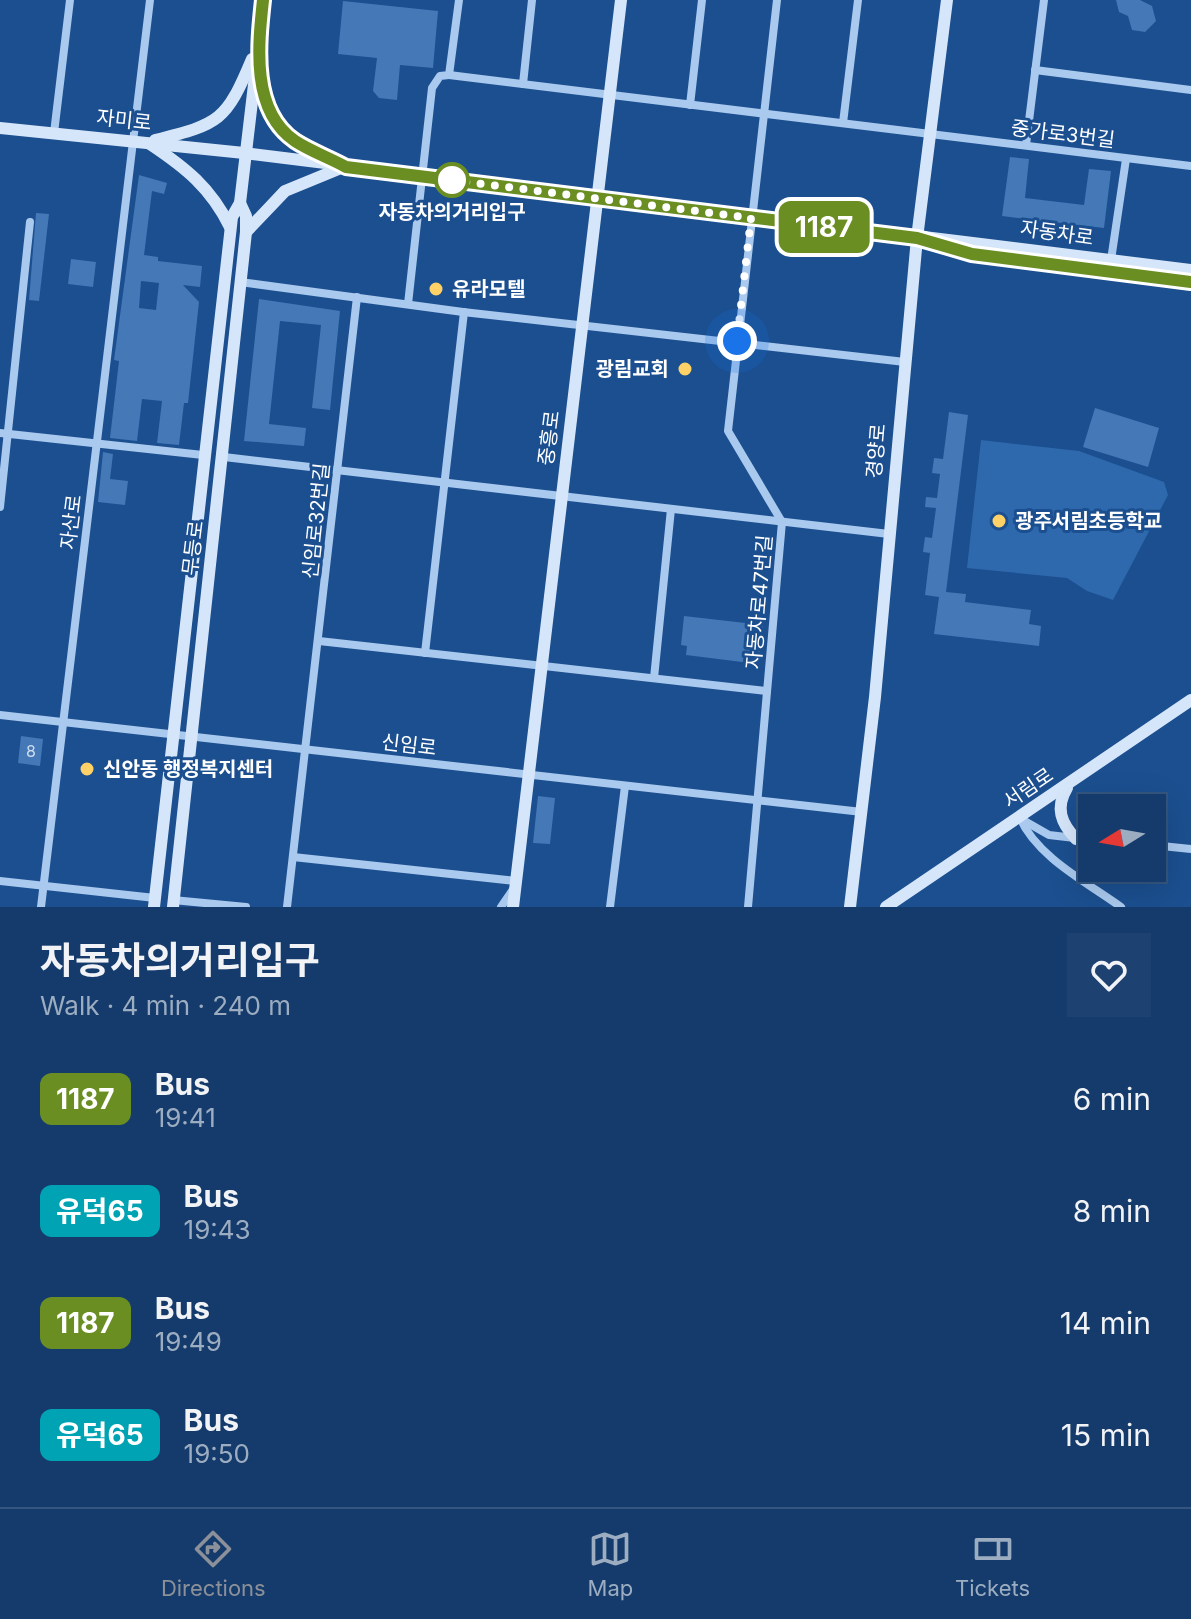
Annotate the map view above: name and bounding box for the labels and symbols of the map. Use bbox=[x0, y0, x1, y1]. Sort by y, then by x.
street label: 자미로 bbox=[95, 105, 153, 135]
street label: 중가로3번길 bbox=[1010, 116, 1116, 152]
marker: 자동차의거리입구 bbox=[435, 163, 469, 197]
place label: 자동차의거리입구 bbox=[378, 200, 526, 224]
line badge: 1187 bbox=[768, 201, 880, 253]
street label: 자동차로 bbox=[1019, 216, 1095, 250]
place label: 유라모텔 bbox=[452, 277, 526, 301]
marker: 유라모텔 bbox=[427, 280, 445, 298]
your location bbox=[717, 321, 757, 361]
place label: 광림교회 bbox=[595, 357, 669, 381]
marker: 광림교회 bbox=[676, 360, 694, 378]
street label: 중흥로 bbox=[534, 409, 564, 467]
street label: 경양로 bbox=[862, 422, 890, 480]
street label: 신임로32번길 bbox=[298, 462, 334, 580]
street label: 자산로 bbox=[56, 493, 86, 551]
place label: 광주서림초등학교 bbox=[1015, 509, 1162, 533]
marker: 광주서림초등학교 bbox=[990, 512, 1008, 530]
street label: 무등로 bbox=[178, 519, 208, 577]
street label: 자동차로47번길 bbox=[741, 534, 777, 670]
street label: 신임로 bbox=[380, 730, 438, 760]
house number: 8 bbox=[26, 741, 36, 761]
place label: 신안동 행정복지센터 bbox=[103, 757, 273, 781]
marker: 신안동 행정복지센터 bbox=[78, 760, 96, 778]
street label: 서림로 bbox=[998, 763, 1058, 813]
north arrow bbox=[1078, 794, 1166, 882]

